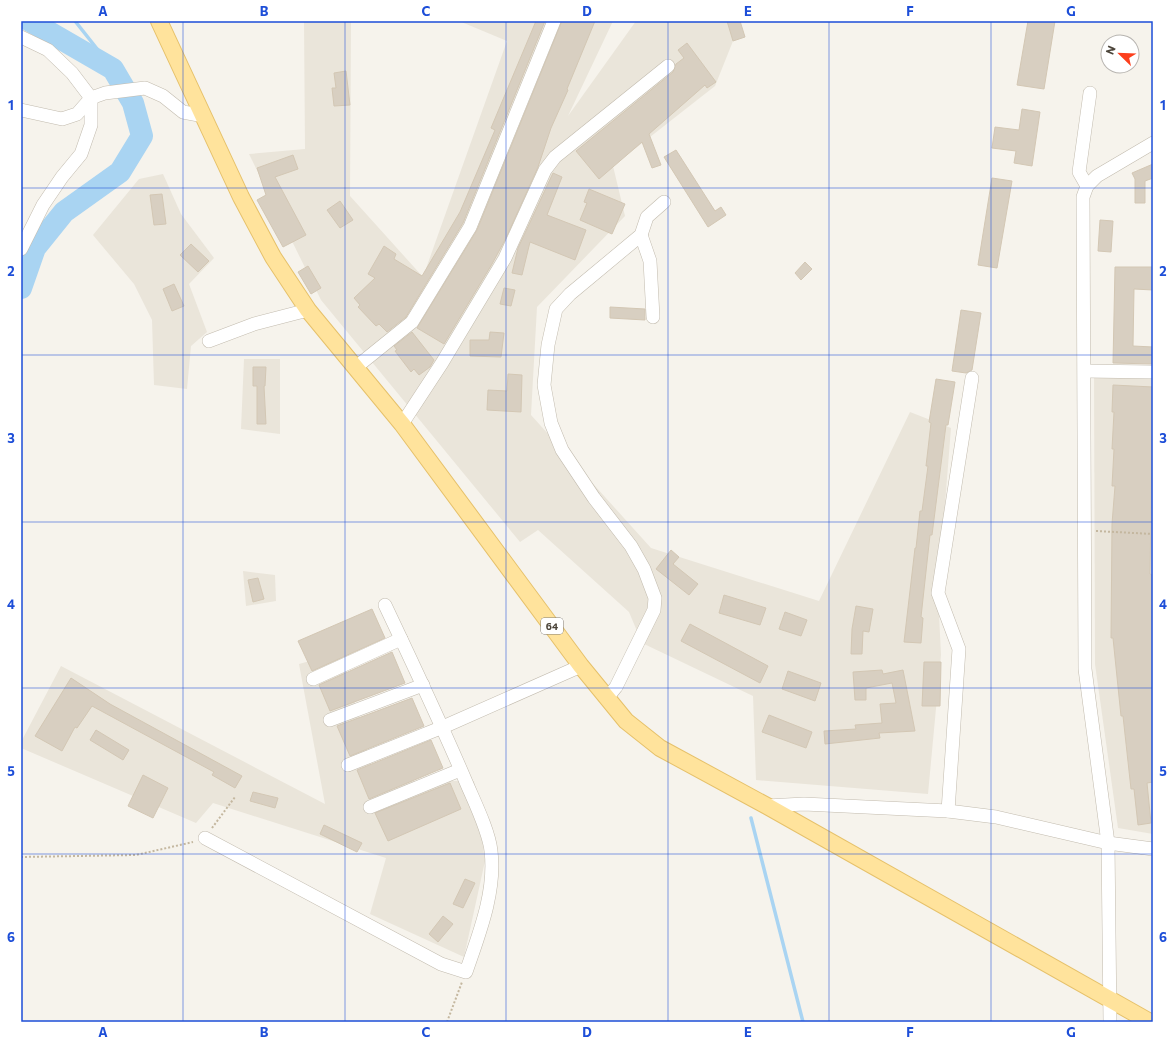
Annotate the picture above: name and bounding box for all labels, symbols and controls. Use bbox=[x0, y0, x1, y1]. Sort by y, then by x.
text: A bbox=[98, 3, 108, 19]
text: B bbox=[260, 3, 269, 19]
text: C bbox=[422, 3, 431, 19]
text: D bbox=[582, 3, 592, 19]
text: E bbox=[744, 3, 752, 19]
text: F bbox=[906, 3, 914, 19]
text: G bbox=[1066, 3, 1076, 19]
north arrow bbox=[1100, 34, 1140, 74]
text: N bbox=[1103, 44, 1118, 56]
text: 1 bbox=[8, 97, 14, 113]
text: 1 bbox=[1160, 97, 1166, 113]
text: 2 bbox=[7, 263, 15, 279]
text: 2 bbox=[1159, 263, 1167, 279]
text: 3 bbox=[7, 430, 15, 446]
text: 3 bbox=[1159, 430, 1167, 446]
text: 4 bbox=[7, 596, 15, 612]
text: 4 bbox=[1159, 596, 1167, 612]
road number: 64 bbox=[541, 618, 563, 634]
text: 5 bbox=[7, 763, 15, 779]
text: 5 bbox=[1159, 763, 1167, 779]
text: 6 bbox=[7, 929, 15, 945]
text: 6 bbox=[1159, 929, 1167, 945]
text: A bbox=[98, 1024, 108, 1040]
text: B bbox=[260, 1024, 269, 1040]
text: C bbox=[422, 1024, 431, 1040]
text: D bbox=[582, 1024, 592, 1040]
text: E bbox=[744, 1024, 752, 1040]
text: F bbox=[906, 1024, 914, 1040]
text: G bbox=[1066, 1024, 1076, 1040]

